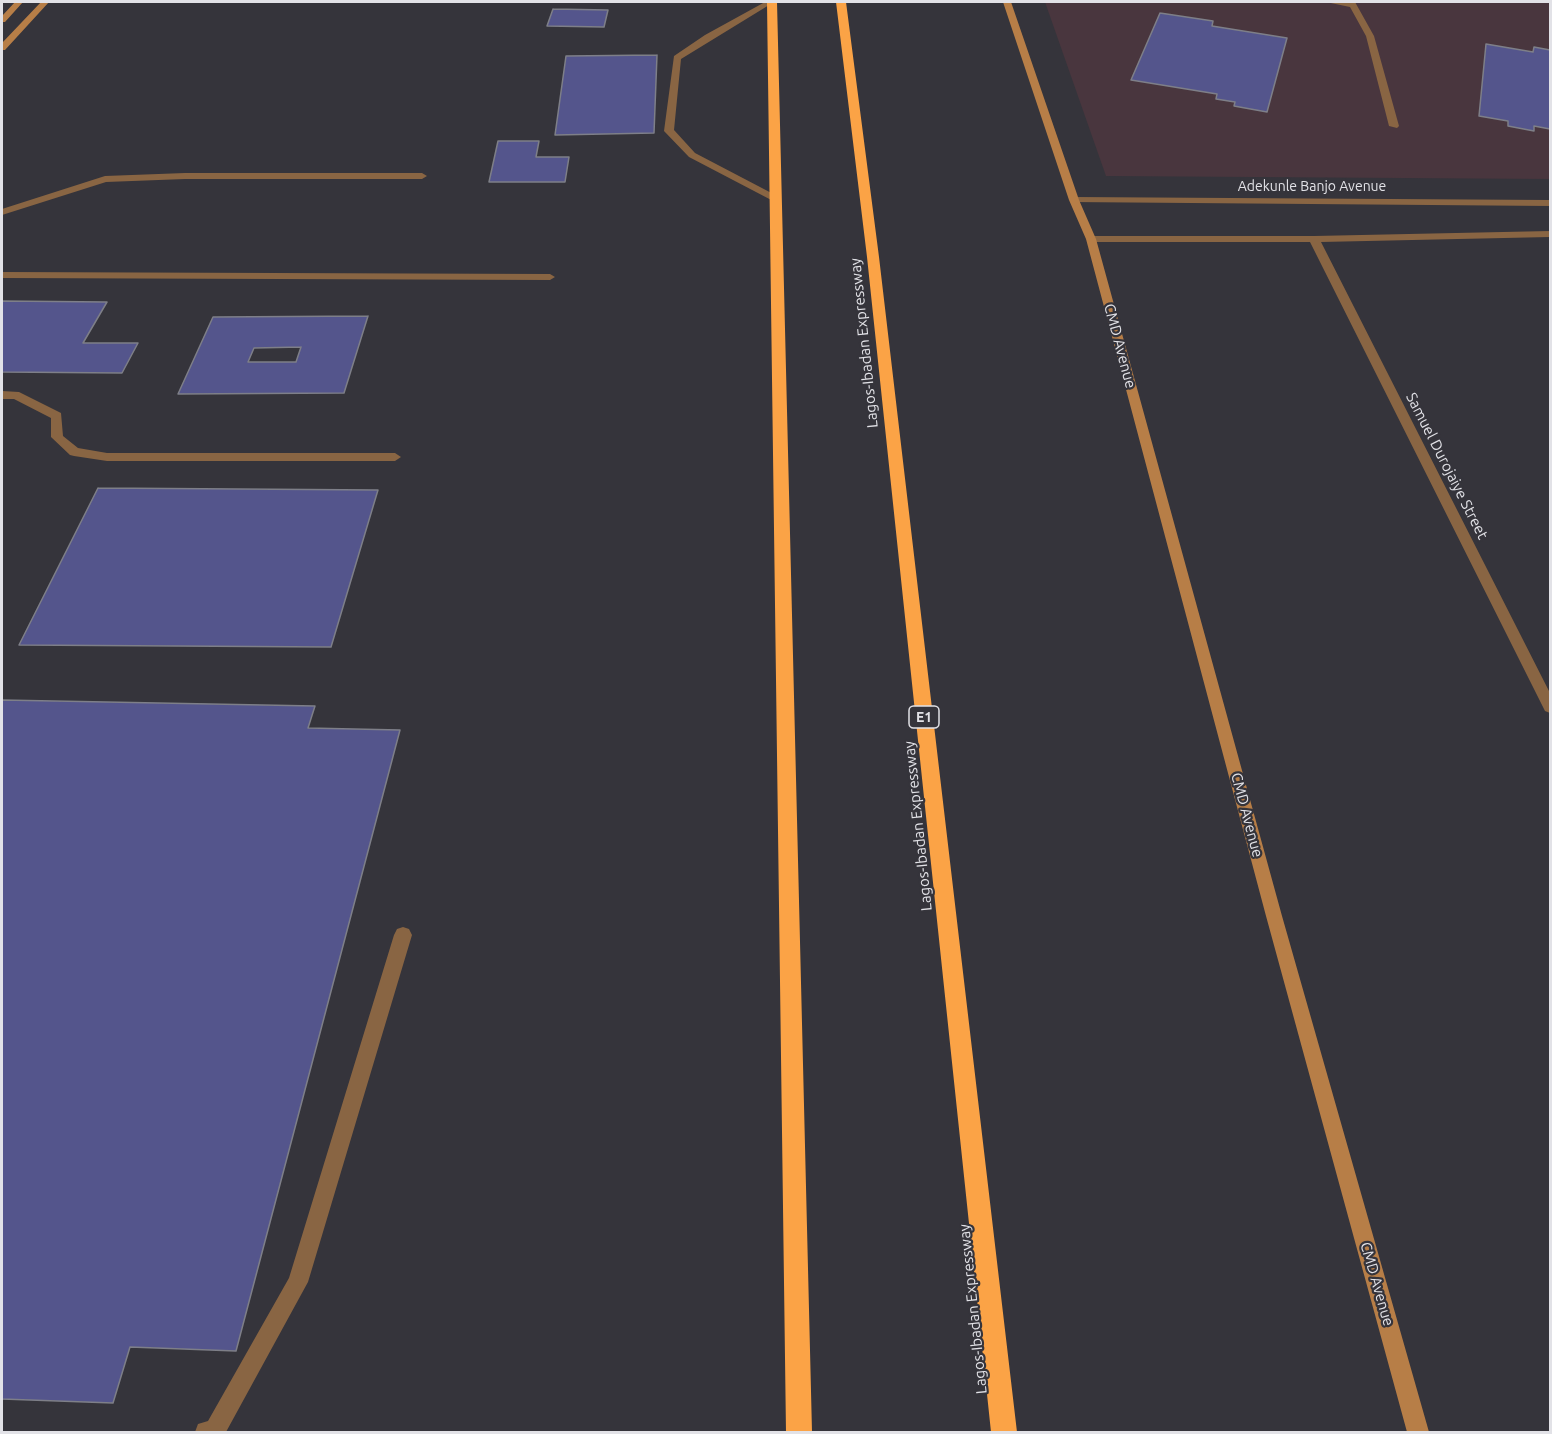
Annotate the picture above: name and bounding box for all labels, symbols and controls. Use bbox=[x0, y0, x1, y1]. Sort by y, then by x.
street label: Adekunle Banjo Avenue bbox=[1238, 178, 1386, 194]
street label: Lagos-Ibadan Expressway bbox=[846, 257, 882, 429]
street label: CMD Avenue bbox=[1100, 302, 1140, 390]
street label: Samuel Durojaiye Street bbox=[1402, 390, 1492, 542]
road number: E1 bbox=[909, 706, 939, 728]
street label: Lagos-Ibadan Expressway bbox=[900, 740, 936, 912]
street label: CMD Avenue bbox=[1227, 771, 1267, 859]
street label: Lagos-Ibadan Expressway bbox=[955, 1223, 991, 1395]
street label: CMD Avenue bbox=[1356, 1240, 1398, 1328]

